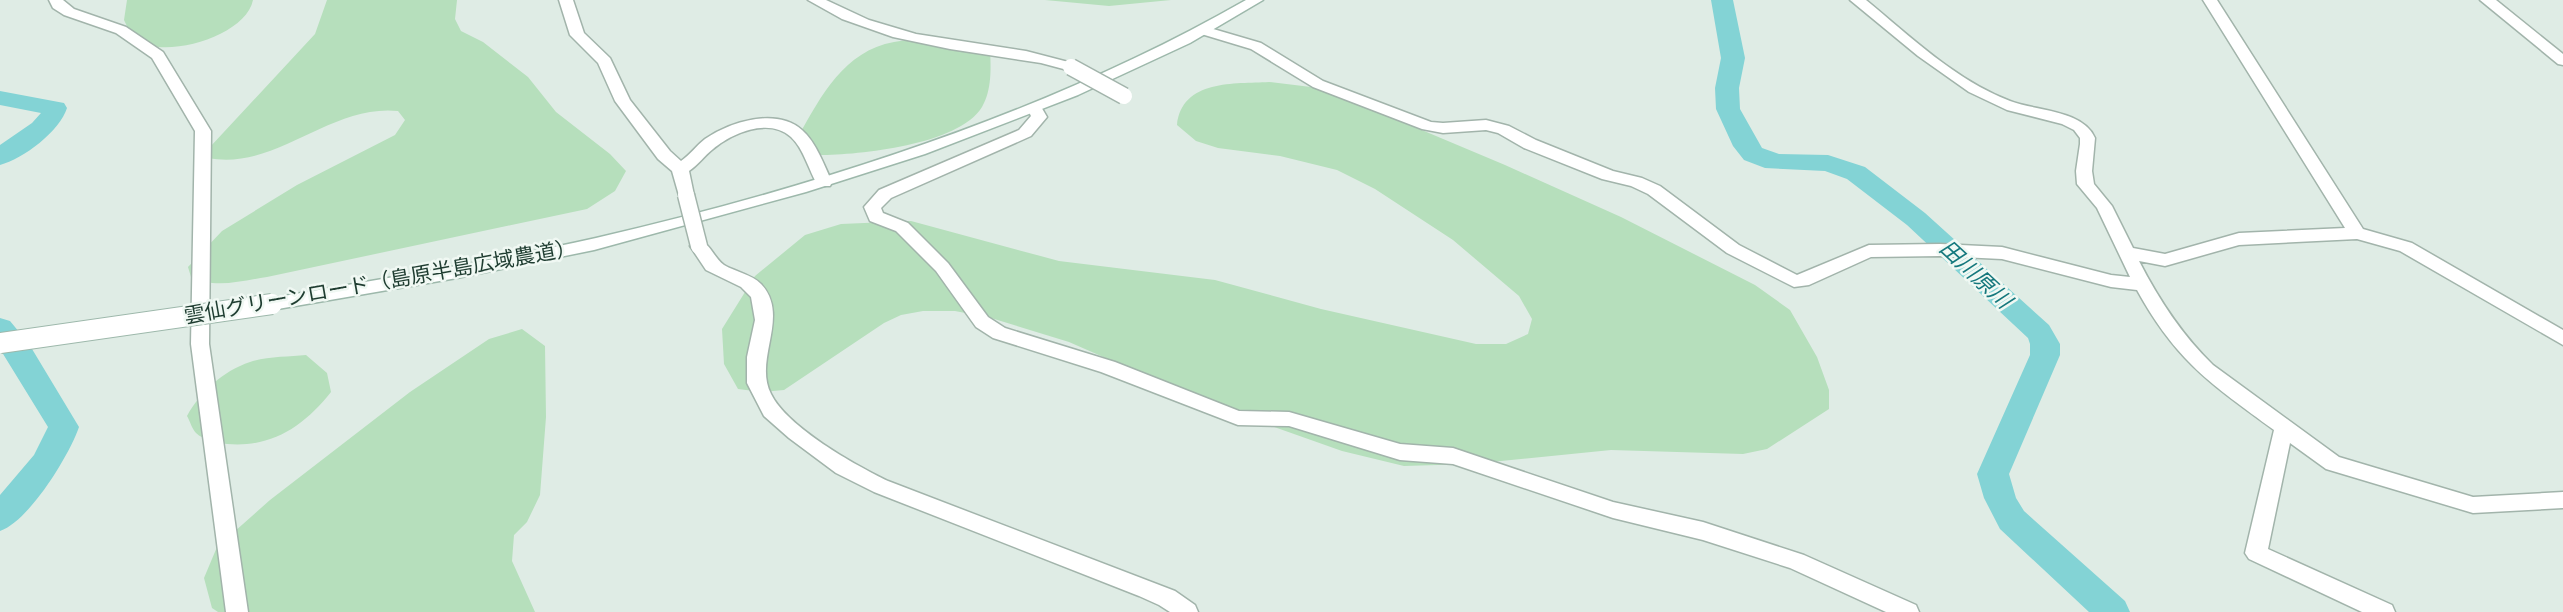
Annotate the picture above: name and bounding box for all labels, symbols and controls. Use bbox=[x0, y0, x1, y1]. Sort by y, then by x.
street label: 雲仙グリーンロード（島原半島広域農道） bbox=[181, 231, 579, 331]
water label: 田川原川 bbox=[1932, 232, 2021, 318]

